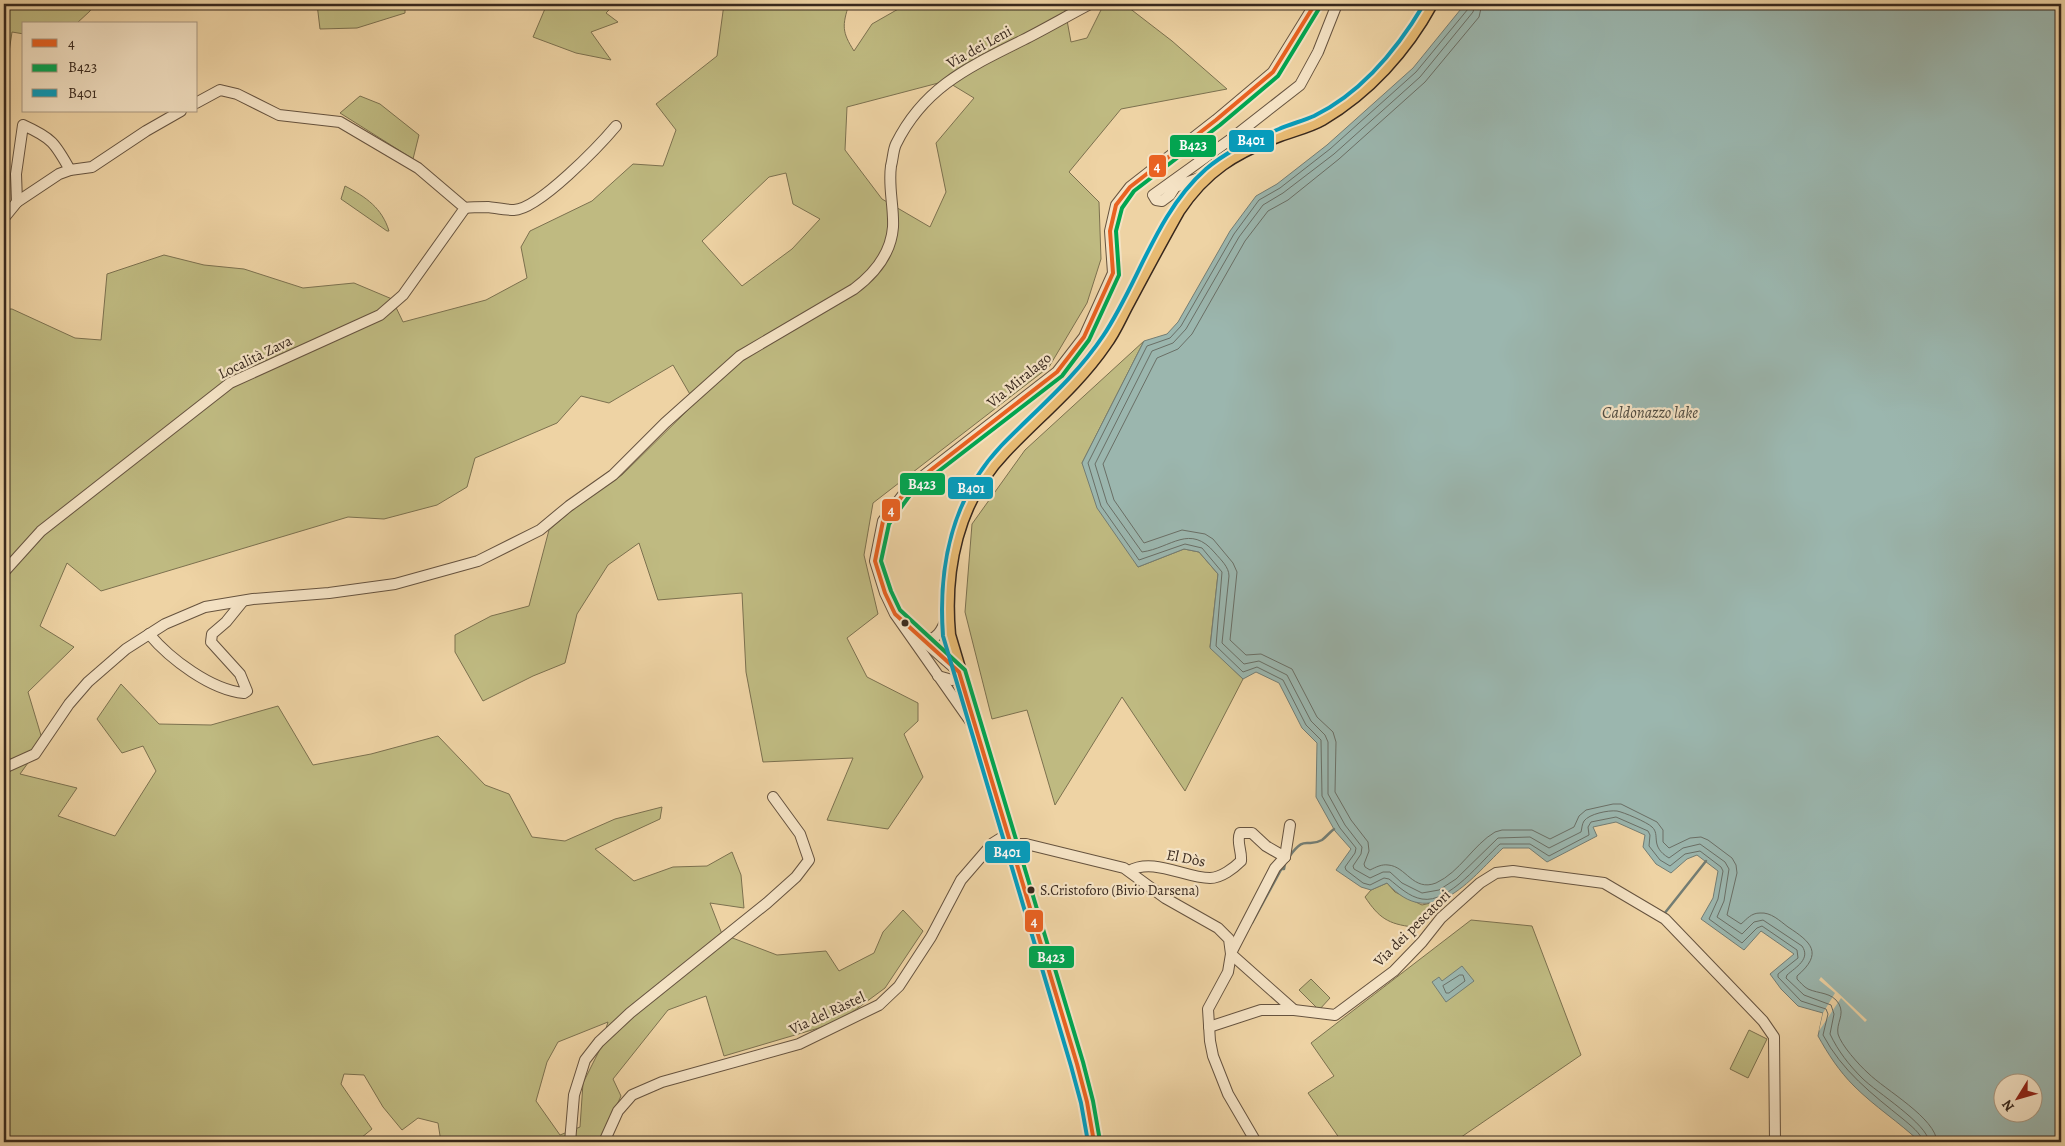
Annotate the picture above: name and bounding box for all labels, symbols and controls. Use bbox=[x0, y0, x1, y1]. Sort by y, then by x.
street label: Via dei Leni bbox=[942, 21, 1015, 74]
legend bbox=[22, 22, 198, 112]
text: 4 bbox=[68, 33, 75, 53]
text: B423 bbox=[68, 57, 97, 77]
text: B401 bbox=[68, 83, 97, 103]
line badge: B401 bbox=[1228, 129, 1275, 153]
text: B401 bbox=[1237, 131, 1265, 150]
line badge: B423 bbox=[1169, 134, 1217, 158]
text: B423 bbox=[1179, 136, 1207, 155]
line badge: 4 bbox=[1148, 154, 1167, 178]
text: 4 bbox=[1154, 157, 1161, 176]
street label: Località Zava bbox=[215, 331, 295, 383]
street label: Via Miralago bbox=[982, 348, 1056, 413]
water label: Caldonazzo lake bbox=[1602, 402, 1698, 424]
line badge: B423 bbox=[899, 472, 946, 496]
text: B423 bbox=[908, 475, 936, 494]
line badge: B401 bbox=[947, 476, 994, 500]
text: B401 bbox=[957, 479, 985, 498]
line badge: 4 bbox=[881, 498, 901, 522]
text: 4 bbox=[888, 501, 895, 520]
unlabelled marker bbox=[900, 618, 910, 628]
line badge: B401 bbox=[984, 840, 1031, 864]
text: B401 bbox=[993, 843, 1021, 862]
street label: El Dòs bbox=[1165, 844, 1207, 872]
place label: S.Cristoforo (Bivio Darsena) bbox=[1040, 881, 1199, 900]
marker: S.Cristoforo (Bivio Darsena) bbox=[1026, 885, 1036, 895]
street label: Via dei pescatori bbox=[1369, 885, 1455, 971]
line badge: 4 bbox=[1024, 909, 1044, 933]
text: 4 bbox=[1031, 912, 1038, 931]
line badge: B423 bbox=[1028, 945, 1075, 969]
text: B423 bbox=[1037, 948, 1065, 967]
street label: Via del Ràstel bbox=[785, 987, 868, 1040]
north arrow bbox=[1992, 1074, 2042, 1124]
text: N bbox=[1997, 1096, 2019, 1115]

